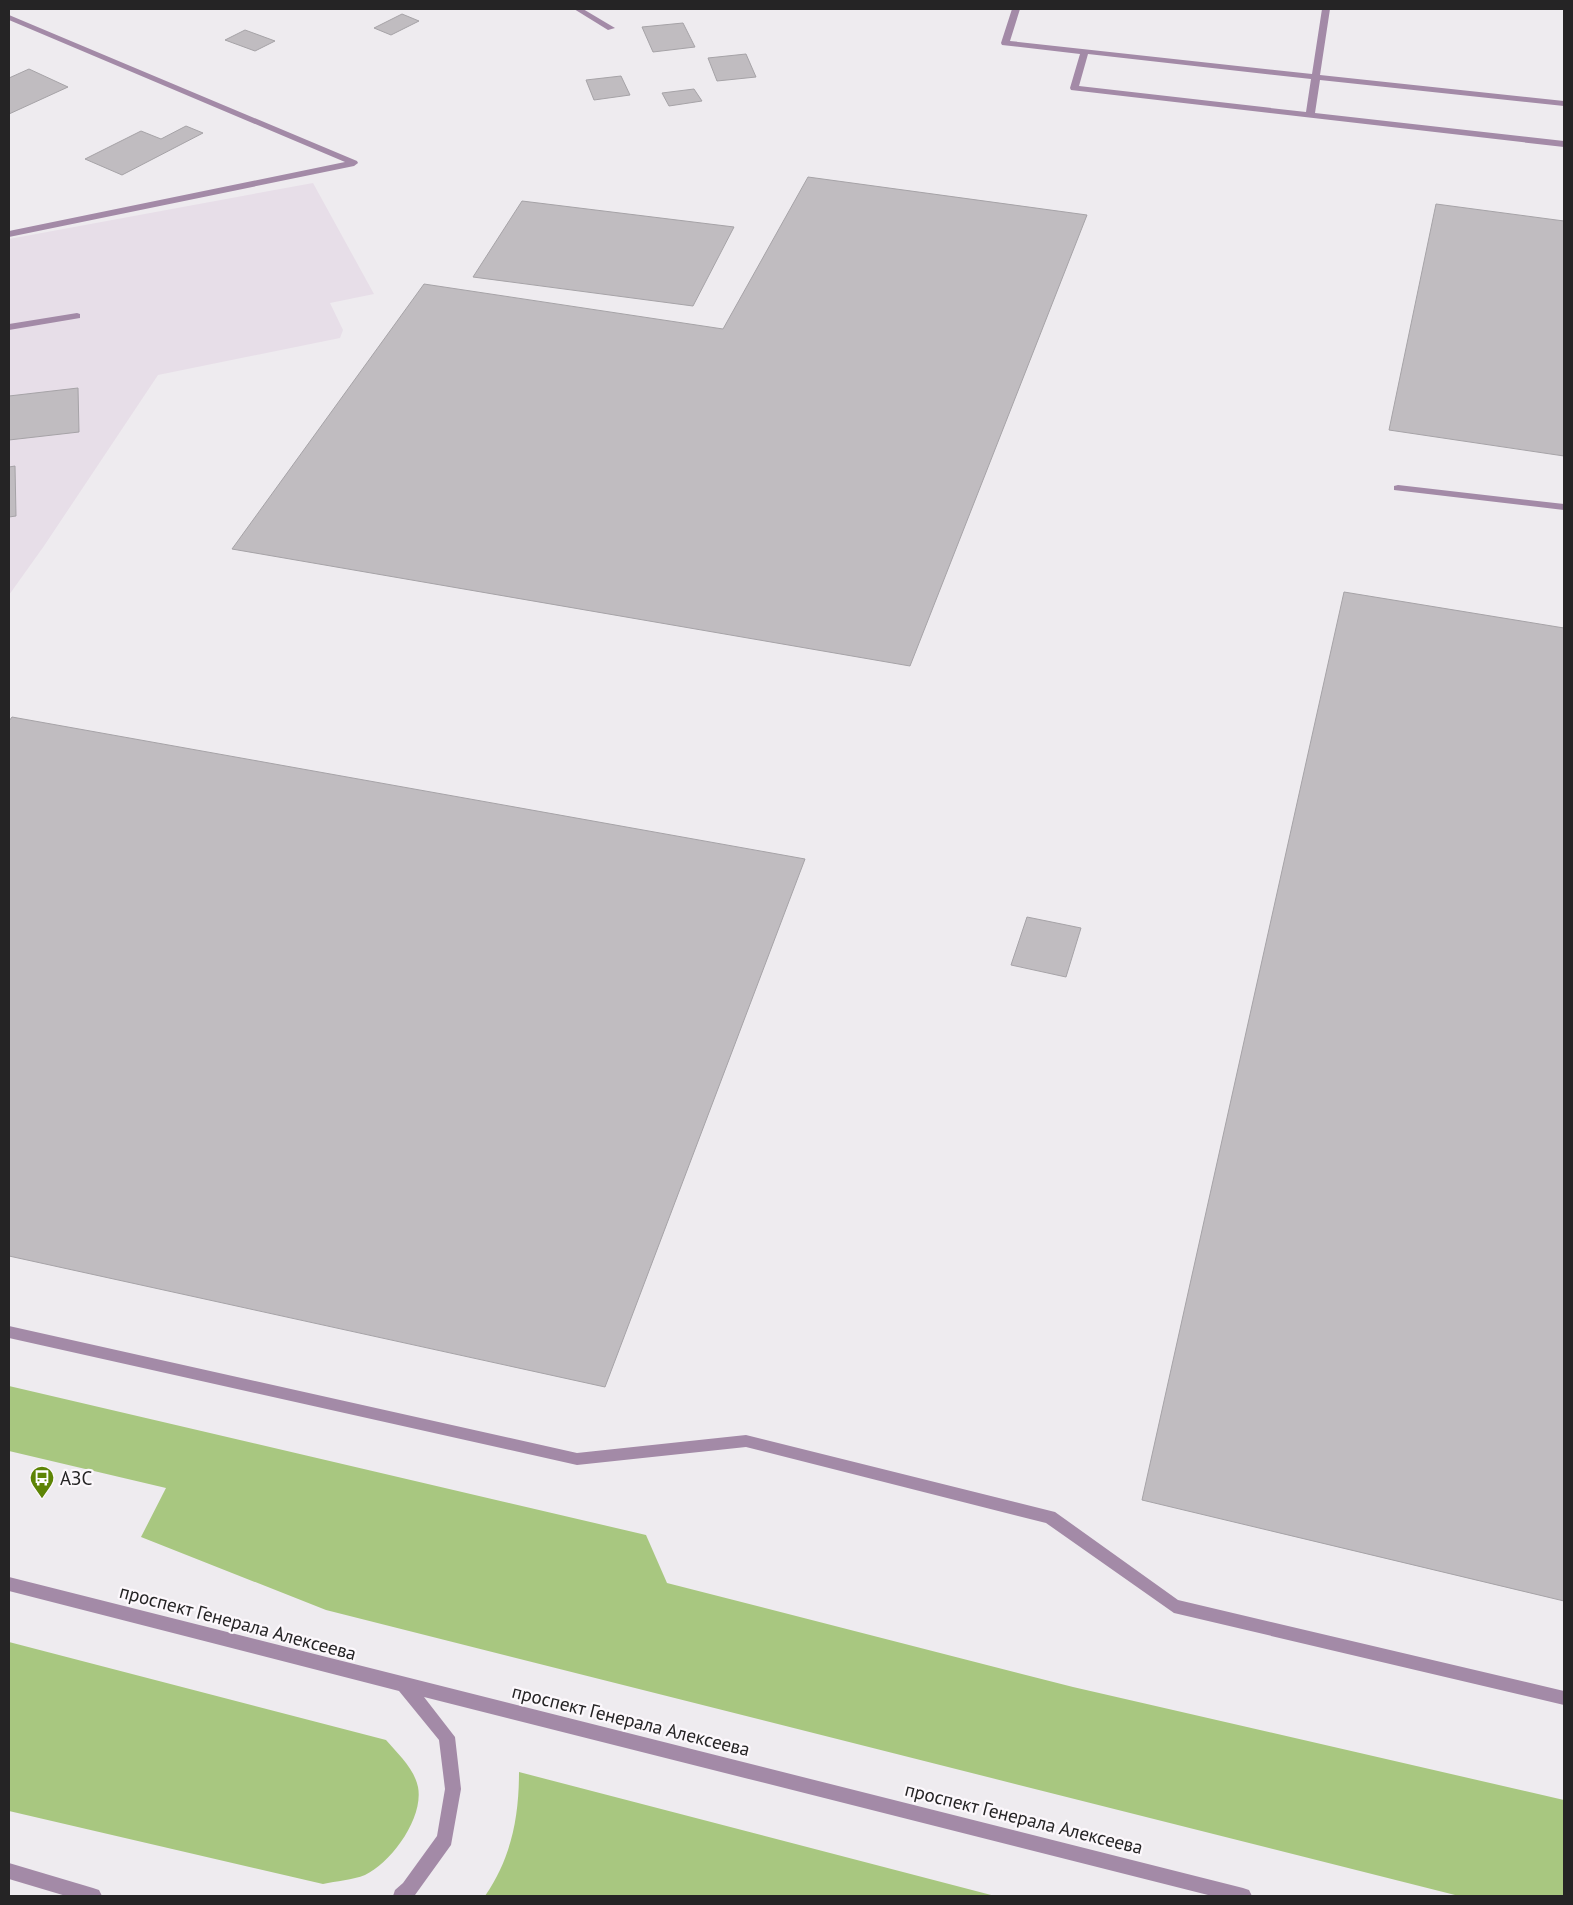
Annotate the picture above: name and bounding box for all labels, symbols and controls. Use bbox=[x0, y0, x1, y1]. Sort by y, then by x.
bus stop icon: АЗС bbox=[29, 1465, 55, 1499]
place label: АЗС bbox=[60, 1466, 92, 1490]
street label: проспект Генерала Алексеева bbox=[117, 1579, 359, 1665]
street label: проспект Генерала Алексеева bbox=[510, 1679, 752, 1761]
street label: проспект Генерала Алексеева bbox=[903, 1777, 1145, 1859]

